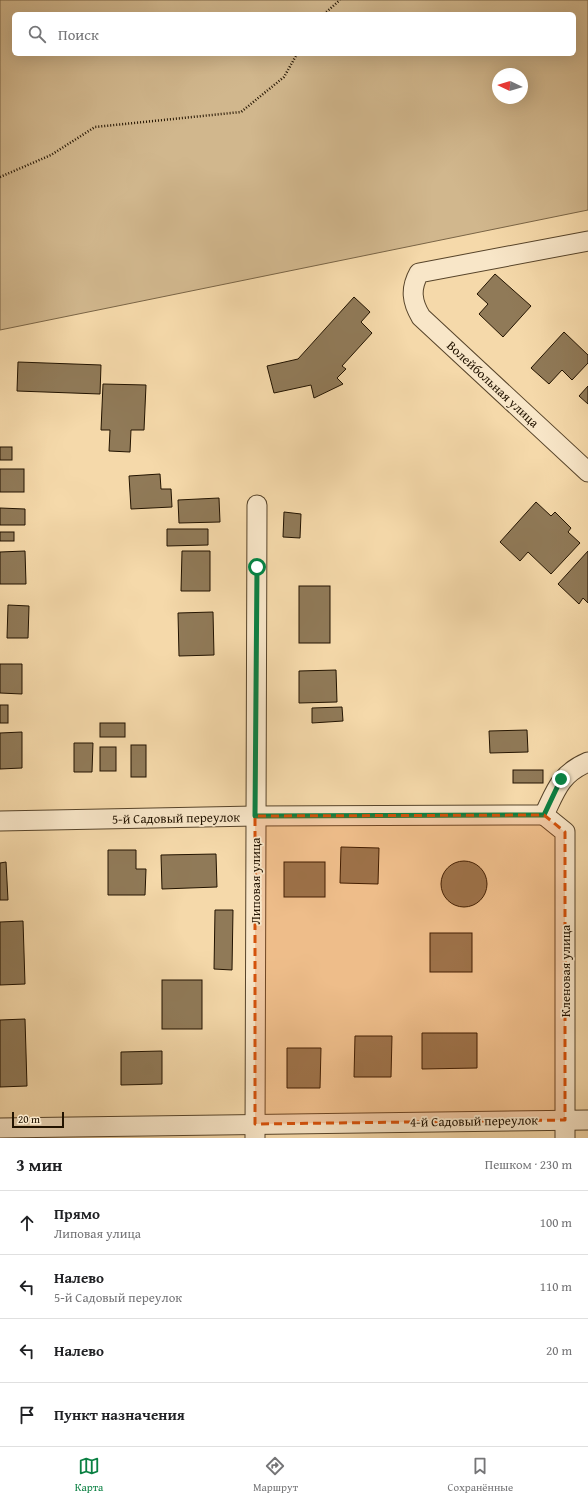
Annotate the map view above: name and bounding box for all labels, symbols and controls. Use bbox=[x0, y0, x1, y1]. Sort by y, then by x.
search box bbox=[12, 12, 576, 56]
icon: search bbox=[26, 23, 48, 45]
text: Поиск bbox=[58, 24, 99, 45]
north arrow bbox=[492, 68, 528, 104]
street label: Волейбольная улица bbox=[443, 336, 544, 432]
route start bbox=[248, 558, 266, 576]
route end bbox=[552, 770, 570, 788]
street label: 5-й Садовый переулок bbox=[112, 807, 240, 829]
street label: Липовая улица bbox=[246, 837, 265, 925]
street label: Кленовая улица bbox=[556, 924, 575, 1017]
scale bar bbox=[12, 1110, 64, 1129]
street label: 4-й Садовый переулок bbox=[410, 1110, 538, 1132]
text: 20 m bbox=[18, 1111, 40, 1127]
text: 3 мин bbox=[16, 1152, 62, 1177]
text: Пешком · 230 m bbox=[485, 1155, 572, 1174]
text: Прямо bbox=[54, 1203, 100, 1224]
icon: ahead bbox=[16, 1212, 38, 1234]
text: 100 m bbox=[540, 1213, 572, 1232]
text: Липовая улица bbox=[54, 1224, 141, 1243]
text: Налево bbox=[54, 1267, 104, 1288]
icon: left bbox=[16, 1276, 38, 1298]
text: 110 m bbox=[540, 1277, 572, 1296]
text: 5-й Садовый переулок bbox=[54, 1288, 182, 1307]
icon: left bbox=[16, 1340, 38, 1362]
text: Налево bbox=[54, 1340, 104, 1361]
text: 20 m bbox=[546, 1341, 572, 1360]
icon: arrive bbox=[16, 1404, 38, 1426]
text: Пункт назначения bbox=[54, 1404, 185, 1425]
tab: Карта bbox=[75, 1455, 103, 1495]
tab: Маршрут bbox=[253, 1455, 298, 1495]
tab: Сохранённые bbox=[448, 1455, 513, 1495]

